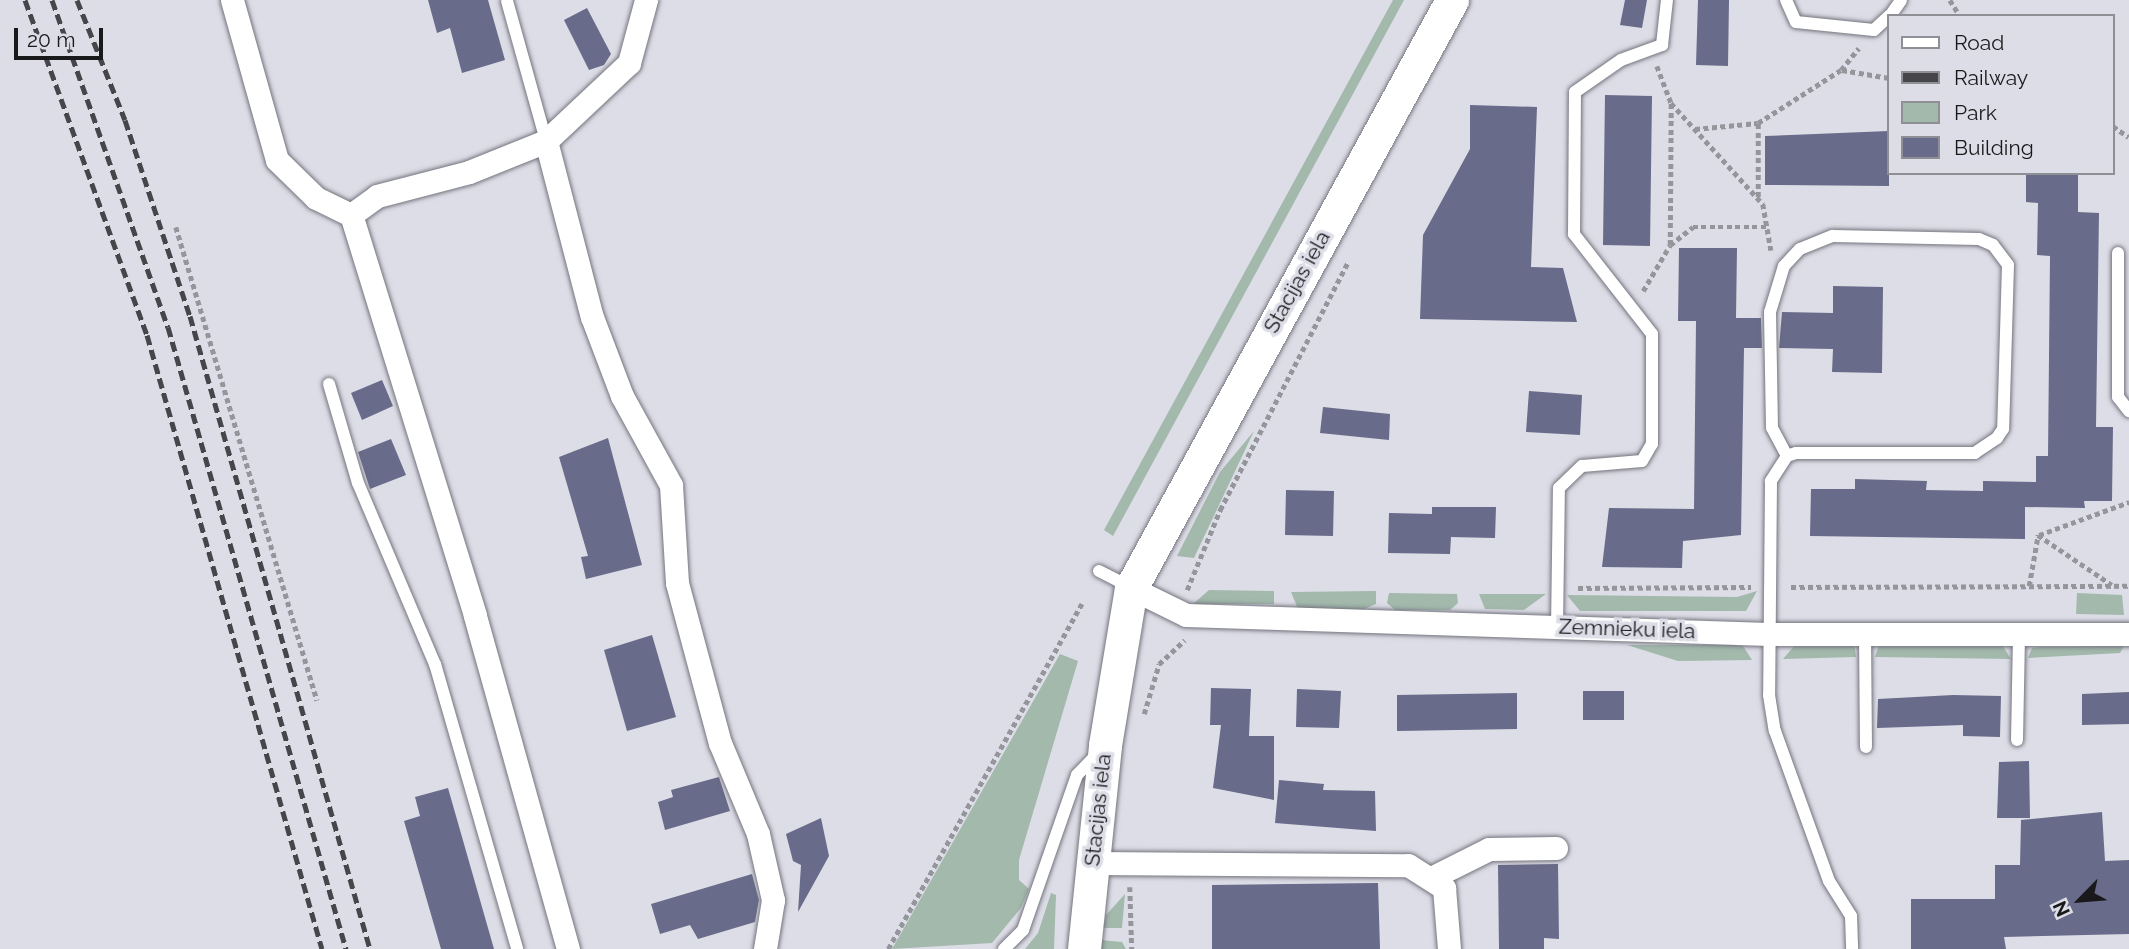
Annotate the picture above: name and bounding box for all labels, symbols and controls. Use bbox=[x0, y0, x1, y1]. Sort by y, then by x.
scale bar bbox=[18, 14, 107, 58]
legend bbox=[1888, 14, 2115, 175]
text: 20 m bbox=[27, 27, 75, 52]
text: Road bbox=[1954, 30, 2004, 55]
text: Railway bbox=[1954, 65, 2028, 90]
text: Park bbox=[1954, 100, 1997, 125]
text: Building bbox=[1954, 135, 2034, 160]
street label: Stacijas iela bbox=[1259, 227, 1335, 337]
street label: Zemnieku iela bbox=[1558, 614, 1696, 644]
street label: Stacijas iela bbox=[1080, 753, 1116, 867]
north arrow bbox=[2045, 865, 2115, 935]
text: N bbox=[2048, 898, 2074, 920]

